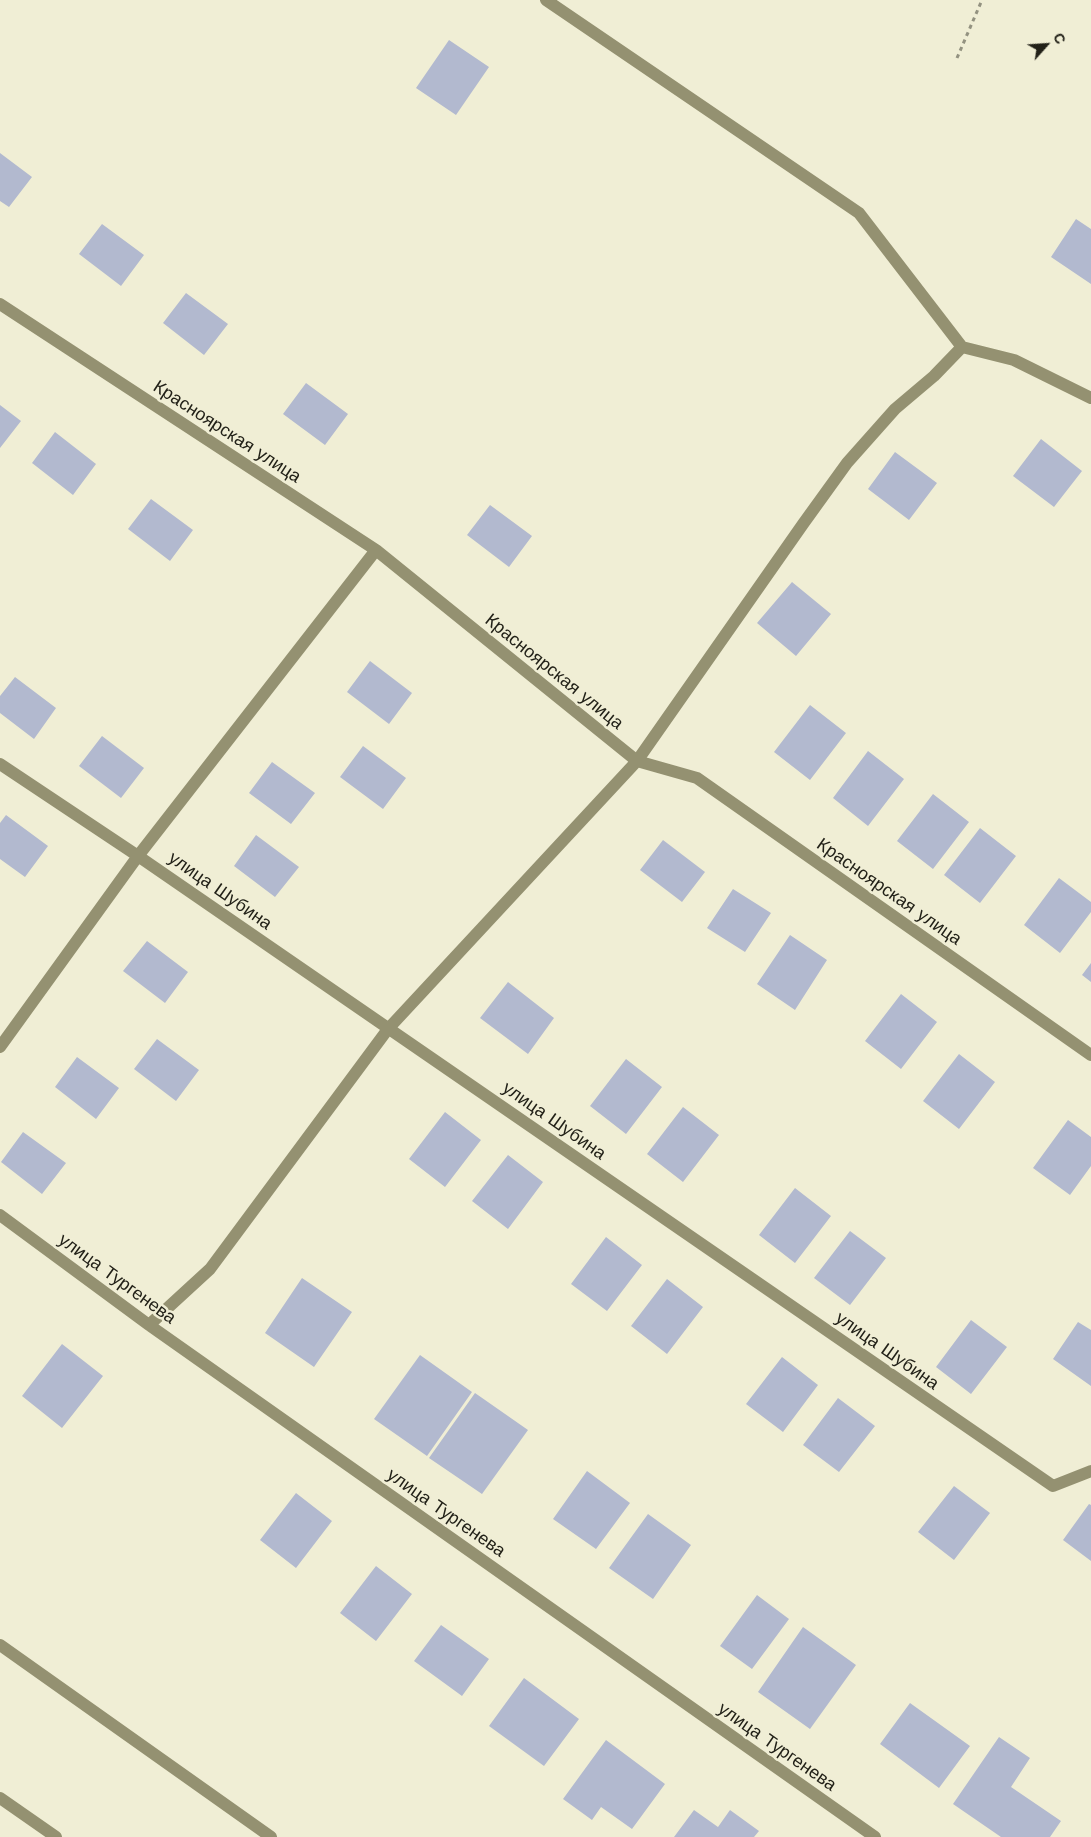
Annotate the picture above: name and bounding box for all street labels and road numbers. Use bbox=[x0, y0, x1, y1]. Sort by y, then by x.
street label: Красноярская улица bbox=[149, 376, 305, 488]
street label: Красноярская улица bbox=[480, 610, 628, 734]
street label: Красноярская улица bbox=[812, 834, 966, 950]
street label: улица Шубина bbox=[164, 847, 276, 935]
street label: улица Шубина bbox=[498, 1077, 610, 1165]
street label: улица Тургенева bbox=[54, 1229, 180, 1329]
street label: улица Шубина bbox=[831, 1307, 943, 1395]
street label: улица Тургенева bbox=[382, 1464, 510, 1562]
street label: улица Тургенева bbox=[713, 1698, 841, 1796]

